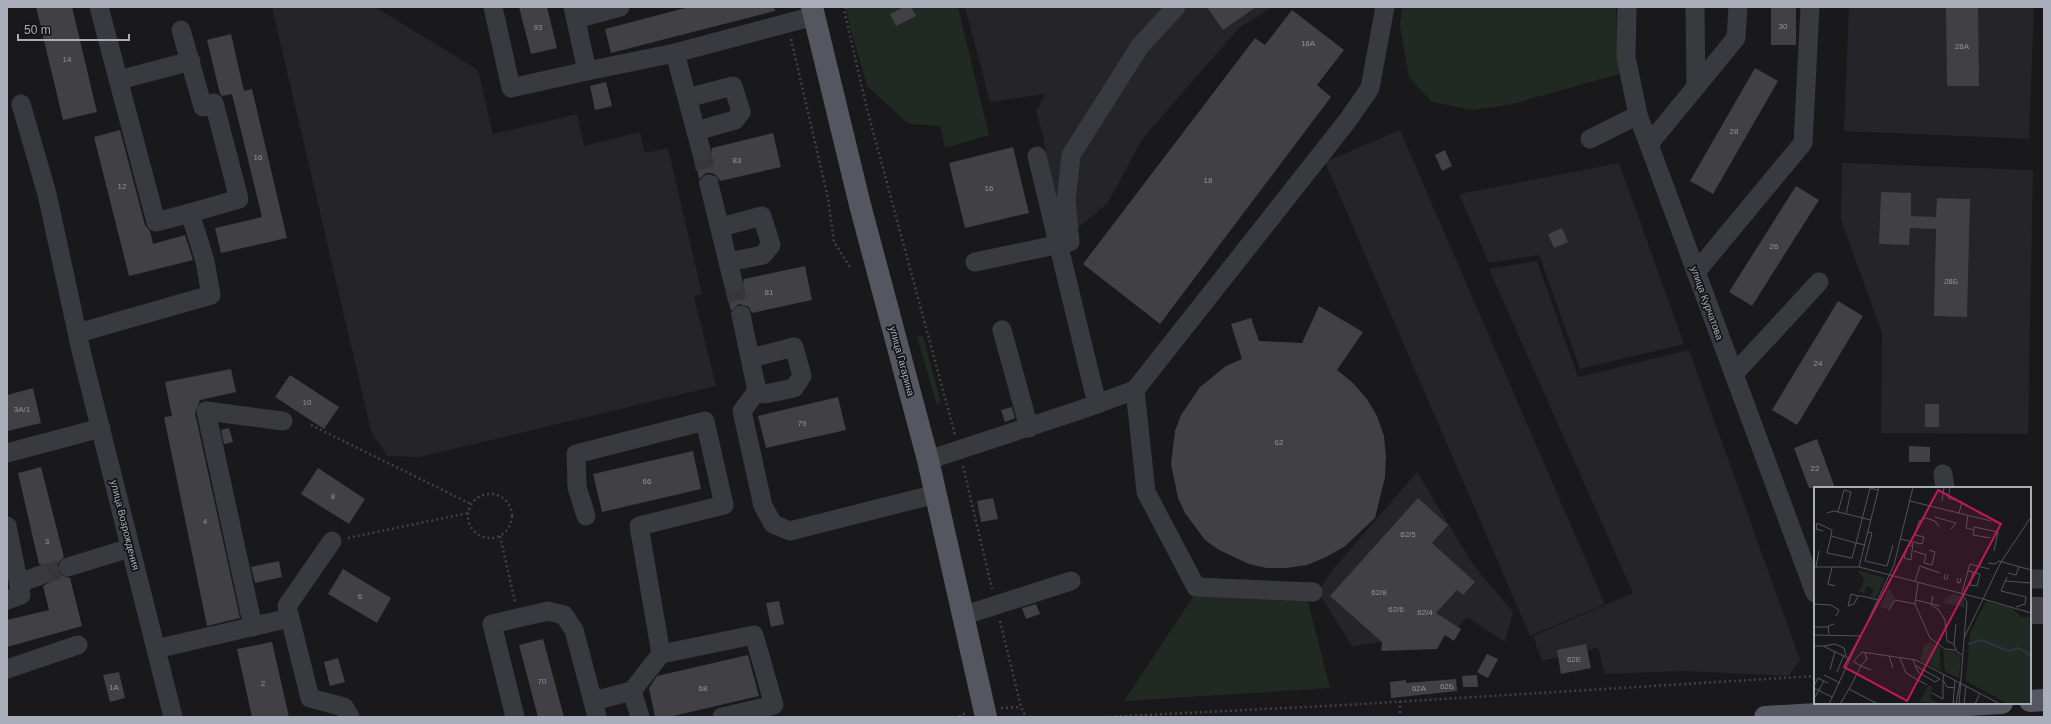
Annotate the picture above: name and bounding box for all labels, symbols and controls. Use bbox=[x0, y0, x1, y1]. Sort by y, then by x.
scale bar bbox=[18, 16, 129, 42]
house number: 30 bbox=[1779, 22, 1788, 31]
text: 50 m bbox=[24, 23, 51, 37]
house number: 93 bbox=[534, 23, 543, 32]
house number: 18А bbox=[1301, 39, 1316, 48]
house number: 28А bbox=[1955, 42, 1970, 51]
house number: 14 bbox=[63, 55, 72, 64]
house number: 28 bbox=[1730, 127, 1739, 136]
house number: 16 bbox=[254, 153, 263, 162]
house number: 83 bbox=[733, 156, 742, 165]
house number: 18 bbox=[1204, 176, 1213, 185]
house number: 12 bbox=[118, 182, 127, 191]
house number: 16 bbox=[985, 184, 994, 193]
house number: 26 bbox=[1770, 242, 1779, 251]
street label: улица Курчатова bbox=[1689, 265, 1726, 342]
house number: 28Б bbox=[1944, 277, 1958, 286]
house number: 81 bbox=[765, 288, 774, 297]
street label: улица Гагарина bbox=[887, 325, 917, 398]
house number: 24 bbox=[1814, 359, 1823, 368]
house number: 10 bbox=[303, 398, 312, 407]
house number: 3А/1 bbox=[14, 405, 31, 414]
house number: 79 bbox=[798, 419, 807, 428]
house number: 62 bbox=[1275, 438, 1284, 447]
house number: 22 bbox=[1811, 464, 1820, 473]
house number: 66 bbox=[643, 477, 652, 486]
street label: улица Возрождения bbox=[108, 479, 142, 571]
inset map bbox=[1814, 487, 2031, 704]
house number: 8 bbox=[331, 492, 336, 501]
house number: 4 bbox=[203, 517, 208, 526]
house number: 62/5 bbox=[1400, 530, 1416, 539]
house number: 3 bbox=[45, 537, 50, 546]
house number: 62/8 bbox=[1371, 588, 1387, 597]
house number: 6 bbox=[358, 592, 363, 601]
house number: 62/6 bbox=[1388, 605, 1404, 614]
house number: 62/4 bbox=[1417, 608, 1433, 617]
house number: 62Е bbox=[1567, 655, 1581, 664]
house number: 70 bbox=[538, 677, 547, 686]
house number: 2 bbox=[261, 679, 266, 688]
house number: 62Б bbox=[1440, 682, 1454, 691]
house number: 1А bbox=[109, 683, 120, 692]
house number: 68 bbox=[699, 684, 708, 693]
house number: 62А bbox=[1412, 684, 1427, 693]

